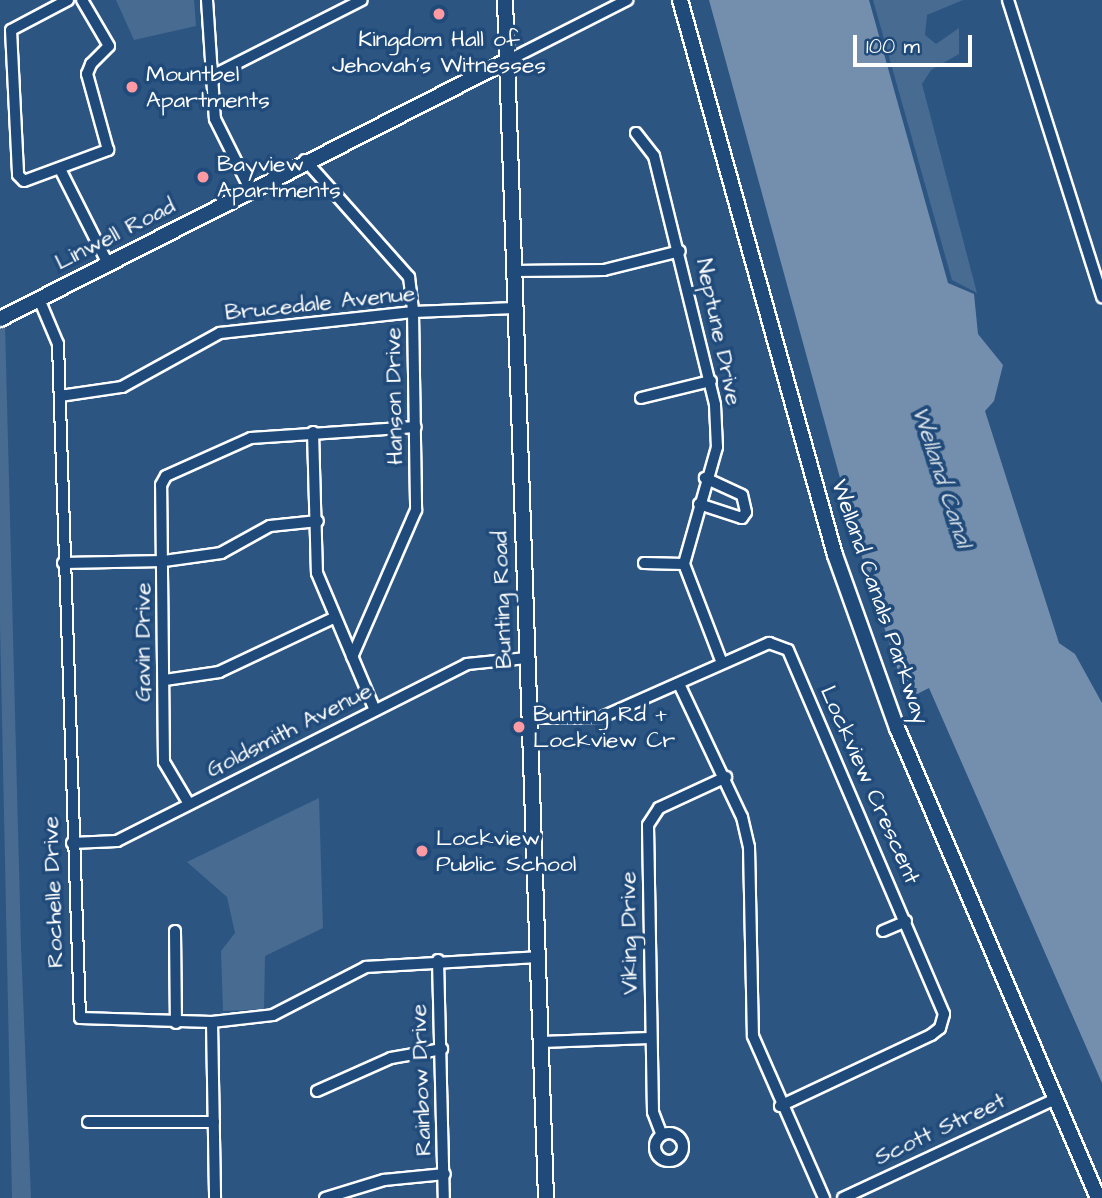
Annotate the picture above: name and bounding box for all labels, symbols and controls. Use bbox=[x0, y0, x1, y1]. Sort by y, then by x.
marker: Kingdom Hall of Jehovah's Witnesses bbox=[431, 6, 447, 22]
scale bar bbox=[857, 21, 976, 65]
place label: Kingdom Hall of Jehovah's Witnesses bbox=[332, 25, 546, 79]
text: 100 m bbox=[866, 32, 920, 61]
place label: Mountbel Apartments bbox=[146, 60, 270, 114]
marker: Mountbel Apartments bbox=[124, 79, 140, 95]
place label: Bayview Apartments bbox=[217, 150, 341, 204]
marker: Bayview Apartments bbox=[195, 169, 211, 185]
street label: Linwell Road bbox=[50, 192, 180, 276]
street label: Neptune Drive bbox=[690, 256, 748, 408]
street label: Brucedale Avenue bbox=[223, 279, 417, 327]
street label: Hanson Drive bbox=[379, 327, 409, 465]
water label: Welland Canal bbox=[905, 403, 977, 551]
street label: Welland Canals Parkway bbox=[825, 476, 935, 728]
street label: Bunting Road bbox=[486, 531, 518, 669]
street label: Gavin Drive bbox=[129, 582, 157, 702]
street label: Goldsmith Avenue bbox=[202, 676, 376, 784]
street label: Lockview Crescent bbox=[814, 682, 926, 888]
place label: Bunting Rd + Lockview Cr bbox=[533, 700, 675, 754]
marker: Bunting Rd + Lockview Cr bbox=[511, 719, 527, 735]
street label: Rochelle Drive bbox=[37, 816, 69, 968]
place label: Lockview Public School bbox=[436, 824, 576, 878]
marker: Lockview Public School bbox=[414, 843, 430, 859]
street label: Viking Drive bbox=[614, 871, 644, 995]
street label: Rainbow Drive bbox=[405, 1003, 437, 1157]
street label: Scott Street bbox=[870, 1087, 1010, 1171]

